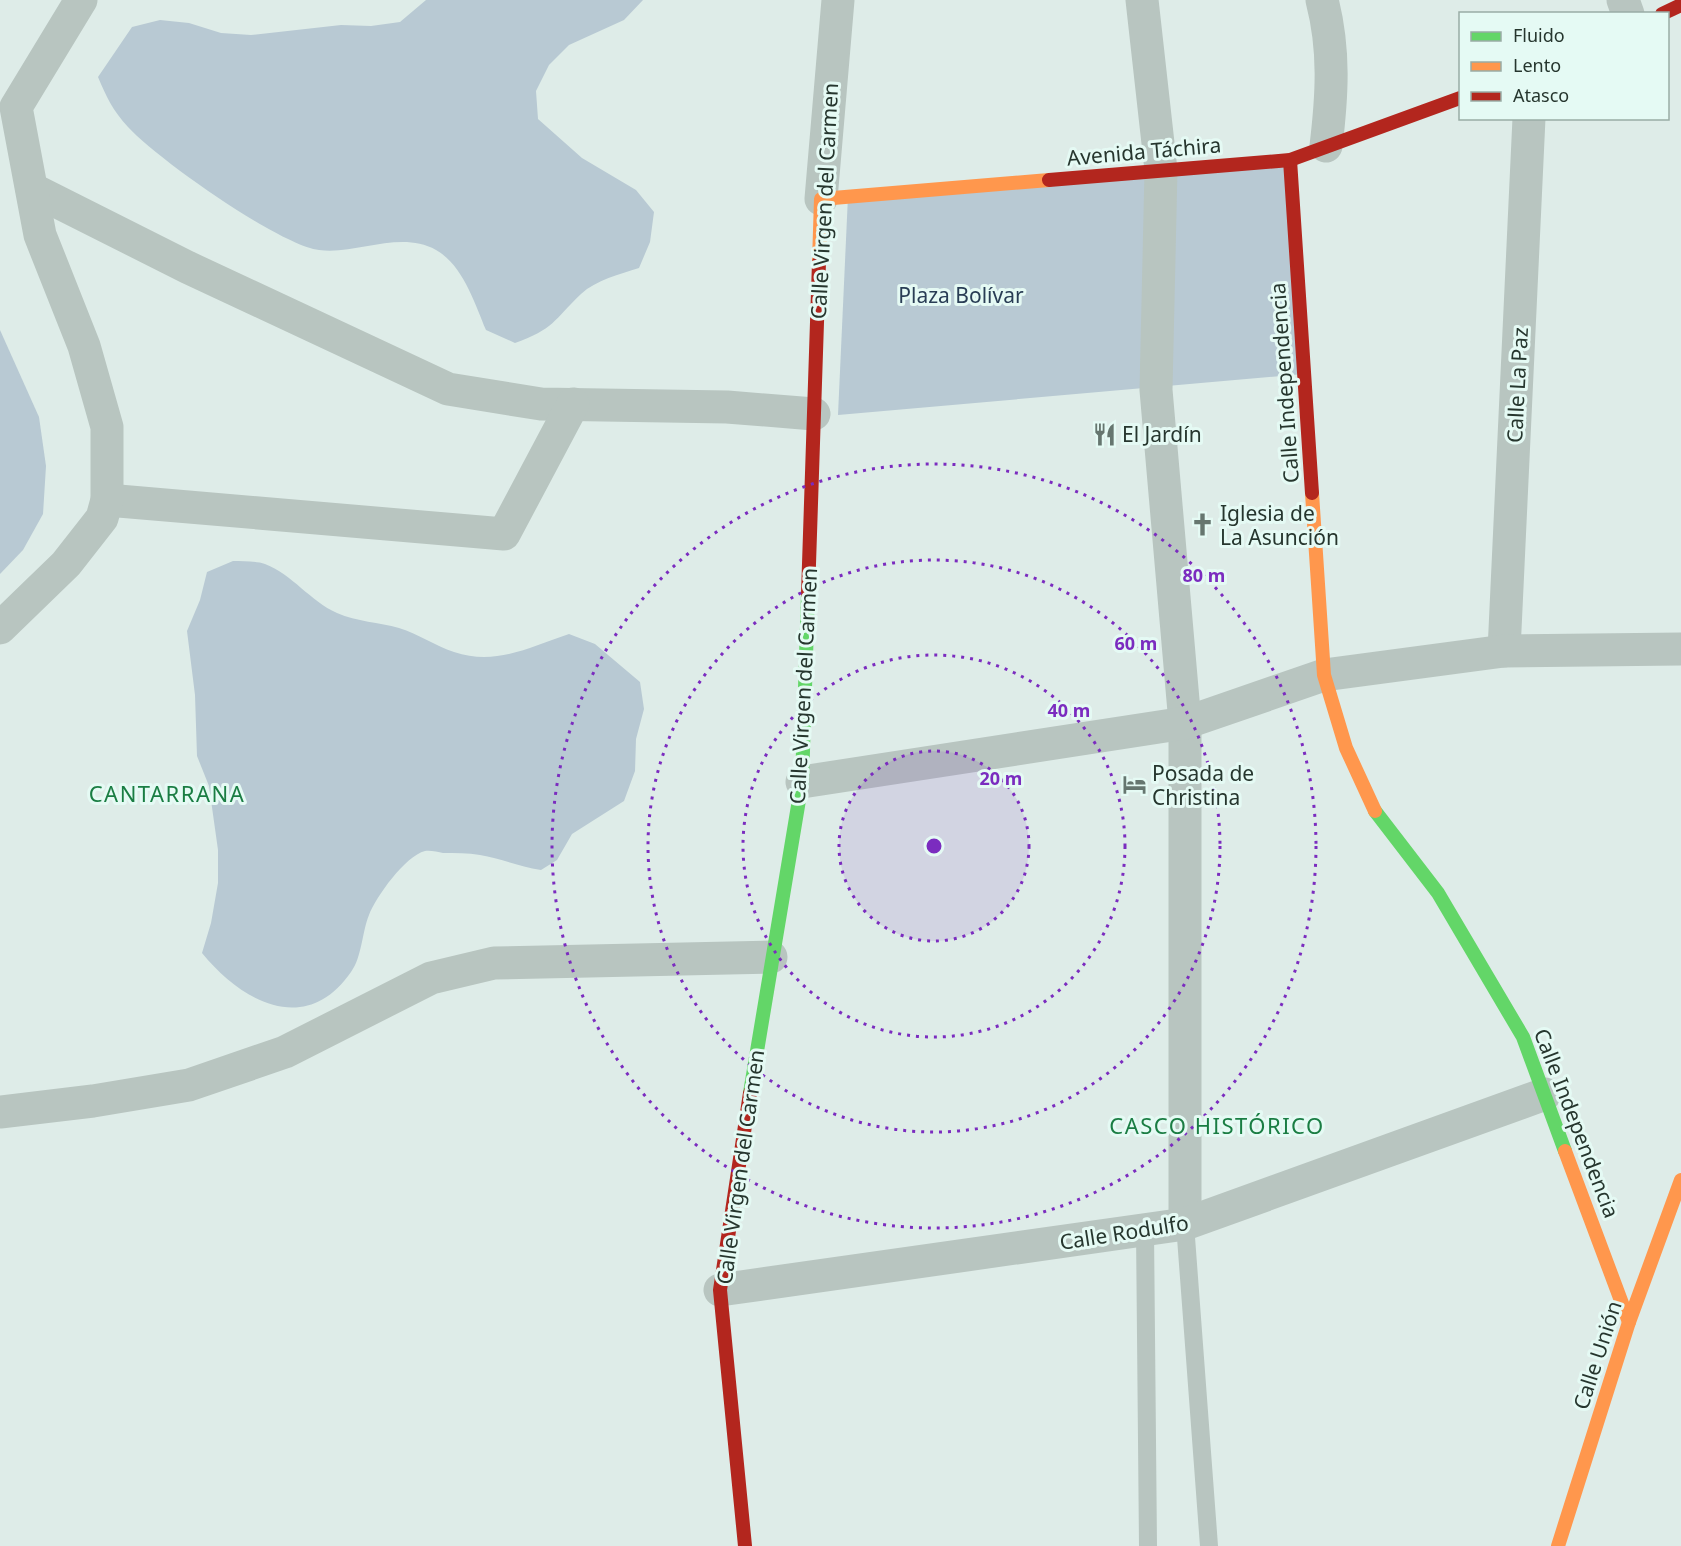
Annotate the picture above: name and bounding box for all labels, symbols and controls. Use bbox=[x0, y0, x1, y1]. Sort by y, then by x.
legend bbox=[1459, 12, 1669, 120]
text: Fluido bbox=[1513, 23, 1565, 47]
text: Lento bbox=[1513, 53, 1561, 77]
street label: Calle Virgen del Carmen bbox=[804, 82, 844, 320]
text: Atasco bbox=[1513, 83, 1569, 107]
street label: Avenida Táchira bbox=[1066, 130, 1222, 172]
park label: Plaza Bolívar bbox=[898, 281, 1024, 309]
street label: Calle Independencia bbox=[1263, 282, 1305, 484]
street label: Calle La Paz bbox=[1500, 326, 1534, 444]
place label: El Jardín bbox=[1122, 420, 1202, 448]
restaurant icon: El Jardín bbox=[1091, 421, 1117, 447]
place label: Iglesia de La Asunción bbox=[1220, 499, 1339, 551]
church icon: Iglesia de La Asunción bbox=[1189, 512, 1215, 538]
text: 80 m bbox=[1183, 563, 1225, 587]
street label: Calle Virgen del Carmen bbox=[783, 567, 823, 805]
text: 60 m bbox=[1115, 631, 1157, 655]
text: 40 m bbox=[1048, 698, 1090, 722]
place label: Posada de Christina bbox=[1152, 759, 1254, 811]
text: 20 m bbox=[980, 766, 1022, 790]
hotel icon: Posada de Christina bbox=[1121, 772, 1147, 798]
district label: CANTARRANA bbox=[89, 778, 245, 808]
centre of rings bbox=[924, 836, 944, 856]
street label: Calle Independencia bbox=[1528, 1024, 1626, 1222]
street label: Calle Virgen del Carmen bbox=[710, 1048, 770, 1286]
district label: CASCO HISTÓRICO bbox=[1109, 1110, 1325, 1140]
street label: Calle Rodulfo bbox=[1058, 1208, 1190, 1256]
street label: Calle Unión bbox=[1566, 1297, 1628, 1413]

